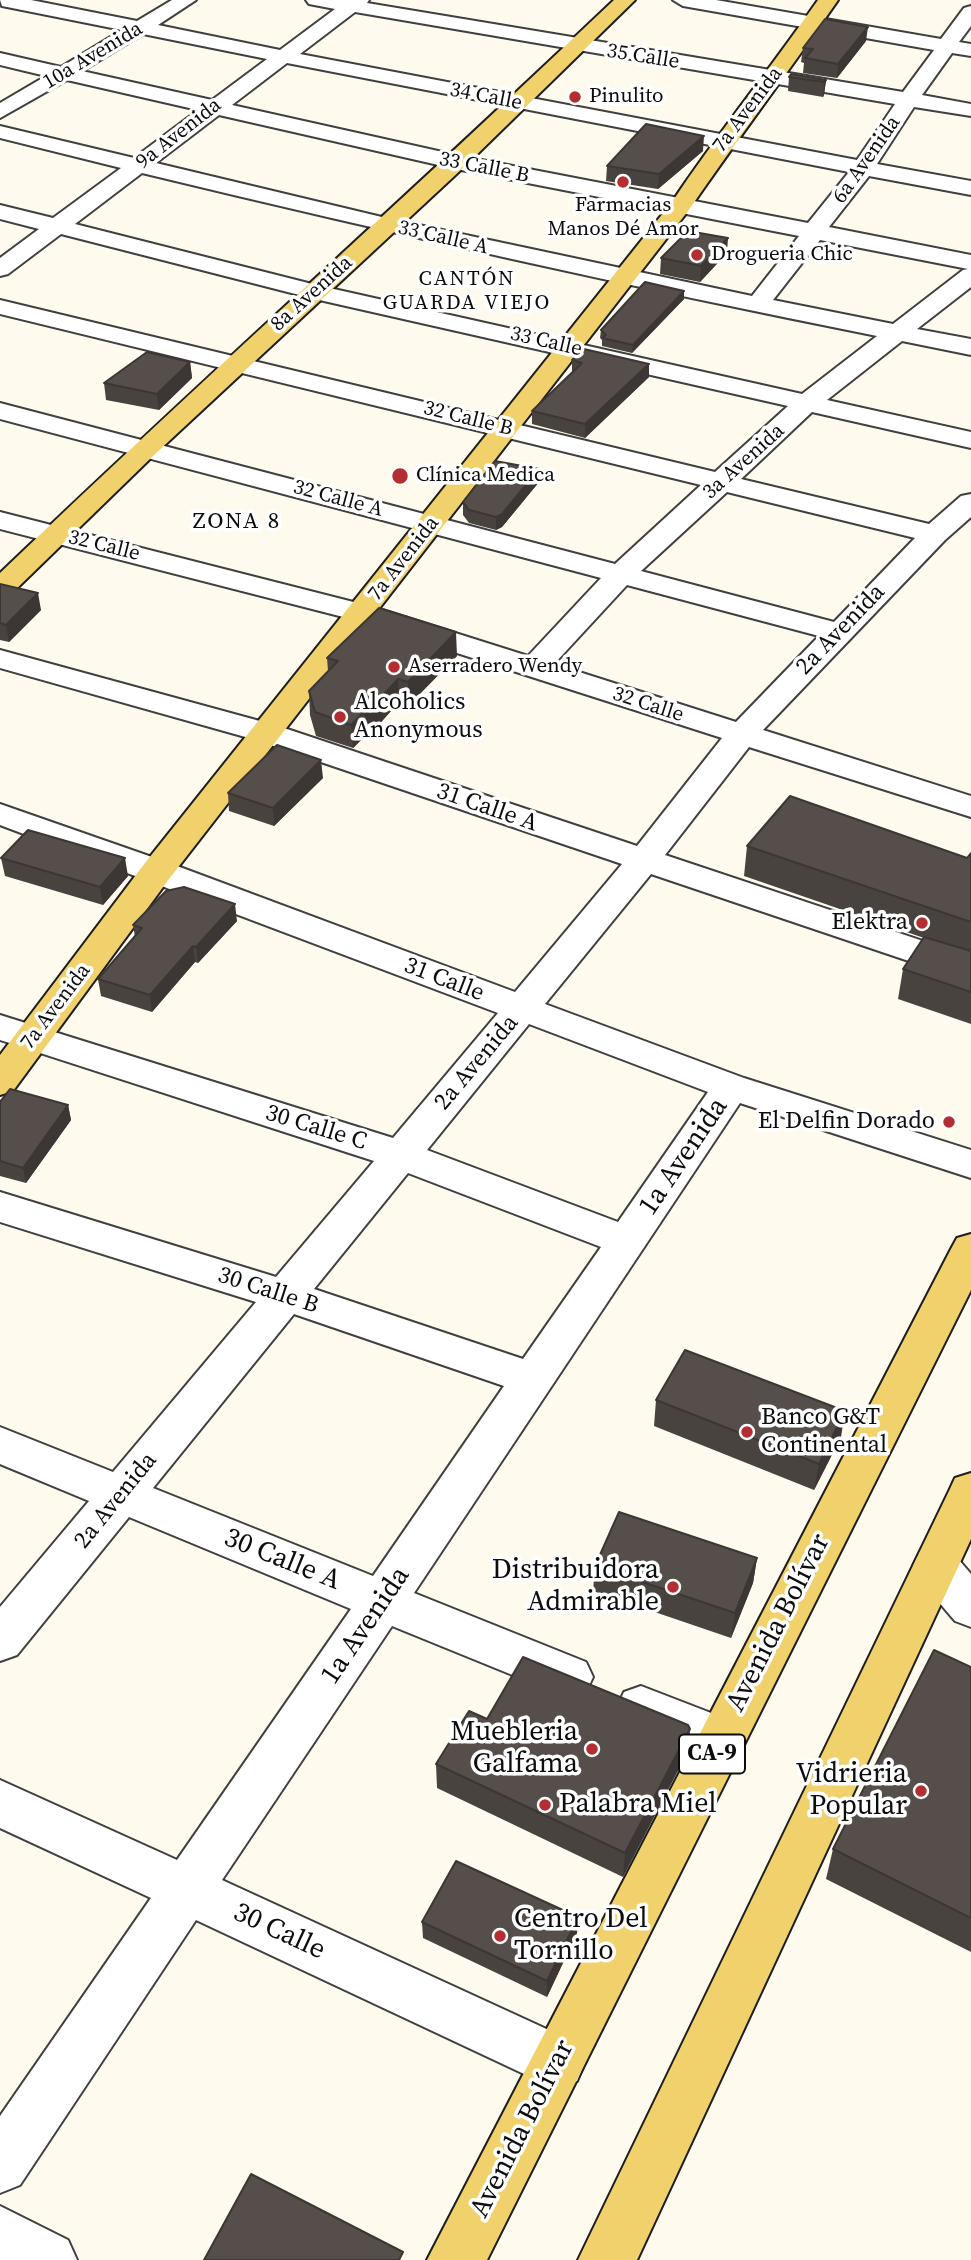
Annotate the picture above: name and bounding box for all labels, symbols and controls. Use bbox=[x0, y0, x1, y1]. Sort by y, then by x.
street label: 10a Avenida bbox=[39, 16, 147, 96]
street label: 35 Calle bbox=[605, 39, 681, 75]
street label: 7a Avenida bbox=[708, 62, 788, 158]
street label: 34 Calle bbox=[448, 78, 524, 116]
place label: Pinulito bbox=[589, 84, 664, 110]
marker: Pinulito bbox=[567, 89, 583, 105]
street label: 9a Avenida bbox=[131, 93, 227, 175]
street label: 6a Avenida bbox=[828, 111, 906, 209]
street label: 33 Calle B bbox=[437, 147, 531, 189]
marker: Farmacias Manos Dé Amor bbox=[615, 174, 631, 190]
place label: Farmacias Manos Dé Amor bbox=[547, 193, 699, 243]
street label: 33 Calle A bbox=[395, 215, 491, 261]
place label: Drogueria Chic bbox=[711, 242, 853, 268]
marker: Drogueria Chic bbox=[689, 247, 705, 263]
street label: 8a Avenida bbox=[266, 251, 358, 337]
district label: CANTÓN GUARDA VIEJO bbox=[384, 267, 550, 317]
street label: 33 Calle bbox=[508, 322, 584, 362]
street label: 32 Calle B bbox=[421, 396, 515, 442]
street label: 3a Avenida bbox=[698, 419, 790, 505]
place label: Clínica Medica bbox=[416, 463, 555, 489]
marker: Clínica Medica bbox=[390, 466, 410, 486]
street label: 32 Calle A bbox=[290, 475, 386, 523]
district label: ZONA 8 bbox=[194, 508, 280, 536]
street label: 7a Avenida bbox=[363, 511, 445, 607]
street label: 32 Calle bbox=[66, 525, 142, 567]
street label: 2a Avenida bbox=[791, 578, 891, 682]
place label: Aserradero Wendy bbox=[408, 654, 582, 680]
marker: Aserradero Wendy bbox=[386, 659, 402, 675]
street label: 32 Calle bbox=[609, 682, 687, 728]
place label: Alcoholics Anonymous bbox=[354, 689, 483, 745]
marker: Alcoholics Anonymous bbox=[332, 709, 348, 725]
street label: 31 Calle A bbox=[433, 777, 541, 839]
place label: Elektra bbox=[831, 909, 908, 937]
marker: Elektra bbox=[914, 915, 930, 931]
street label: 31 Calle bbox=[400, 952, 488, 1008]
street label: 7a Avenida bbox=[16, 959, 96, 1055]
street label: 2a Avenida bbox=[429, 1010, 525, 1116]
street label: 1a Avenida bbox=[632, 1092, 736, 1222]
street label: 30 Calle C bbox=[262, 1099, 370, 1157]
place label: El Delfin Dorado bbox=[758, 1108, 935, 1136]
marker: El Delfin Dorado bbox=[941, 1114, 957, 1130]
street label: 30 Calle B bbox=[214, 1261, 322, 1321]
place label: Banco G&T Continental bbox=[761, 1404, 887, 1460]
marker: Banco G&T Continental bbox=[739, 1424, 755, 1440]
street label: 2a Avenida bbox=[68, 1447, 164, 1555]
street label: 30 Calle A bbox=[219, 1521, 345, 1599]
street label: Avenida Bolívar bbox=[720, 1528, 838, 1718]
place label: Distribuidora Admirable bbox=[492, 1554, 659, 1620]
street label: 1a Avenida bbox=[314, 1561, 418, 1691]
marker: Distribuidora Admirable bbox=[665, 1579, 681, 1595]
place label: Muebleria Galfama bbox=[450, 1716, 578, 1782]
road number: CA-9 bbox=[679, 1735, 745, 1774]
marker: Muebleria Galfama bbox=[584, 1741, 600, 1757]
place label: Vidrieria Popular bbox=[796, 1758, 907, 1824]
marker: Vidrieria Popular bbox=[913, 1783, 929, 1799]
place label: Palabra Miel bbox=[559, 1788, 716, 1822]
marker: Palabra Miel bbox=[537, 1797, 553, 1813]
street label: 30 Calle bbox=[228, 1896, 330, 1968]
place label: Centro Del Tornillo bbox=[514, 1903, 648, 1969]
marker: Centro Del Tornillo bbox=[492, 1928, 508, 1944]
street label: Avenida Bolívar bbox=[464, 2034, 582, 2224]

